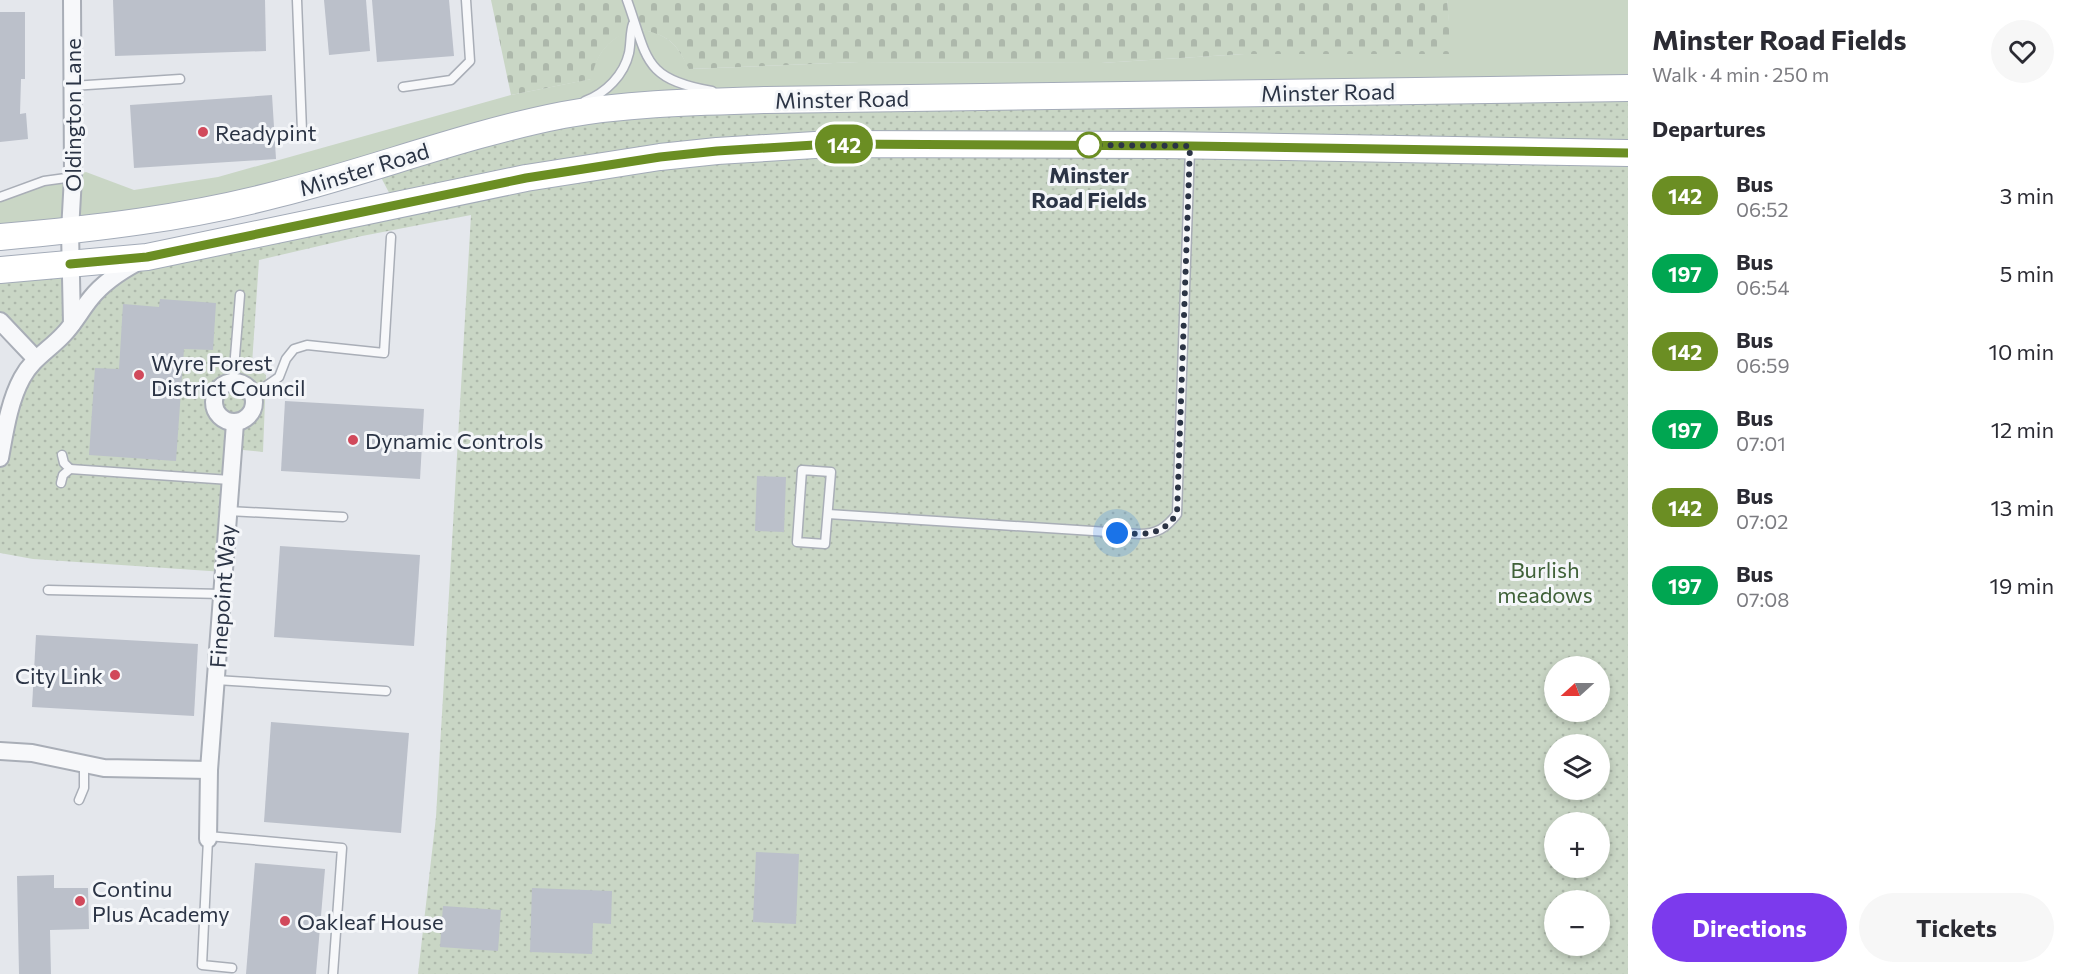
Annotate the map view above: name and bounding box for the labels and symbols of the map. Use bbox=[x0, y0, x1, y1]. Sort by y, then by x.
street label: Oldington Lane bbox=[59, 38, 86, 192]
street label: Minster Road bbox=[1261, 77, 1395, 107]
street label: Minster Road bbox=[775, 84, 909, 114]
place label: Readypint bbox=[215, 119, 317, 146]
line badge: 142 bbox=[810, 124, 878, 164]
marker: Readypint bbox=[196, 125, 210, 139]
marker: Minster Road Fields bbox=[1076, 132, 1102, 158]
street label: Minster Road bbox=[296, 136, 432, 202]
place label: Minster Road Fields bbox=[1031, 161, 1147, 213]
place label: Wyre Forest District Council bbox=[151, 349, 306, 401]
marker: Wyre Forest District Council bbox=[132, 368, 146, 382]
place label: Dynamic Controls bbox=[365, 427, 544, 454]
marker: Dynamic Controls bbox=[346, 433, 360, 447]
your location bbox=[1102, 518, 1132, 548]
street label: Finepoint Way bbox=[204, 523, 240, 669]
park label: Burlish meadows bbox=[1497, 556, 1593, 608]
north arrow bbox=[1544, 656, 1610, 722]
place label: City Link bbox=[15, 662, 103, 689]
marker: City Link bbox=[108, 668, 122, 682]
place label: Continu Plus Academy bbox=[92, 875, 230, 927]
marker: Continu Plus Academy bbox=[73, 894, 87, 908]
place label: Oakleaf House bbox=[297, 908, 444, 935]
marker: Oakleaf House bbox=[278, 914, 292, 928]

